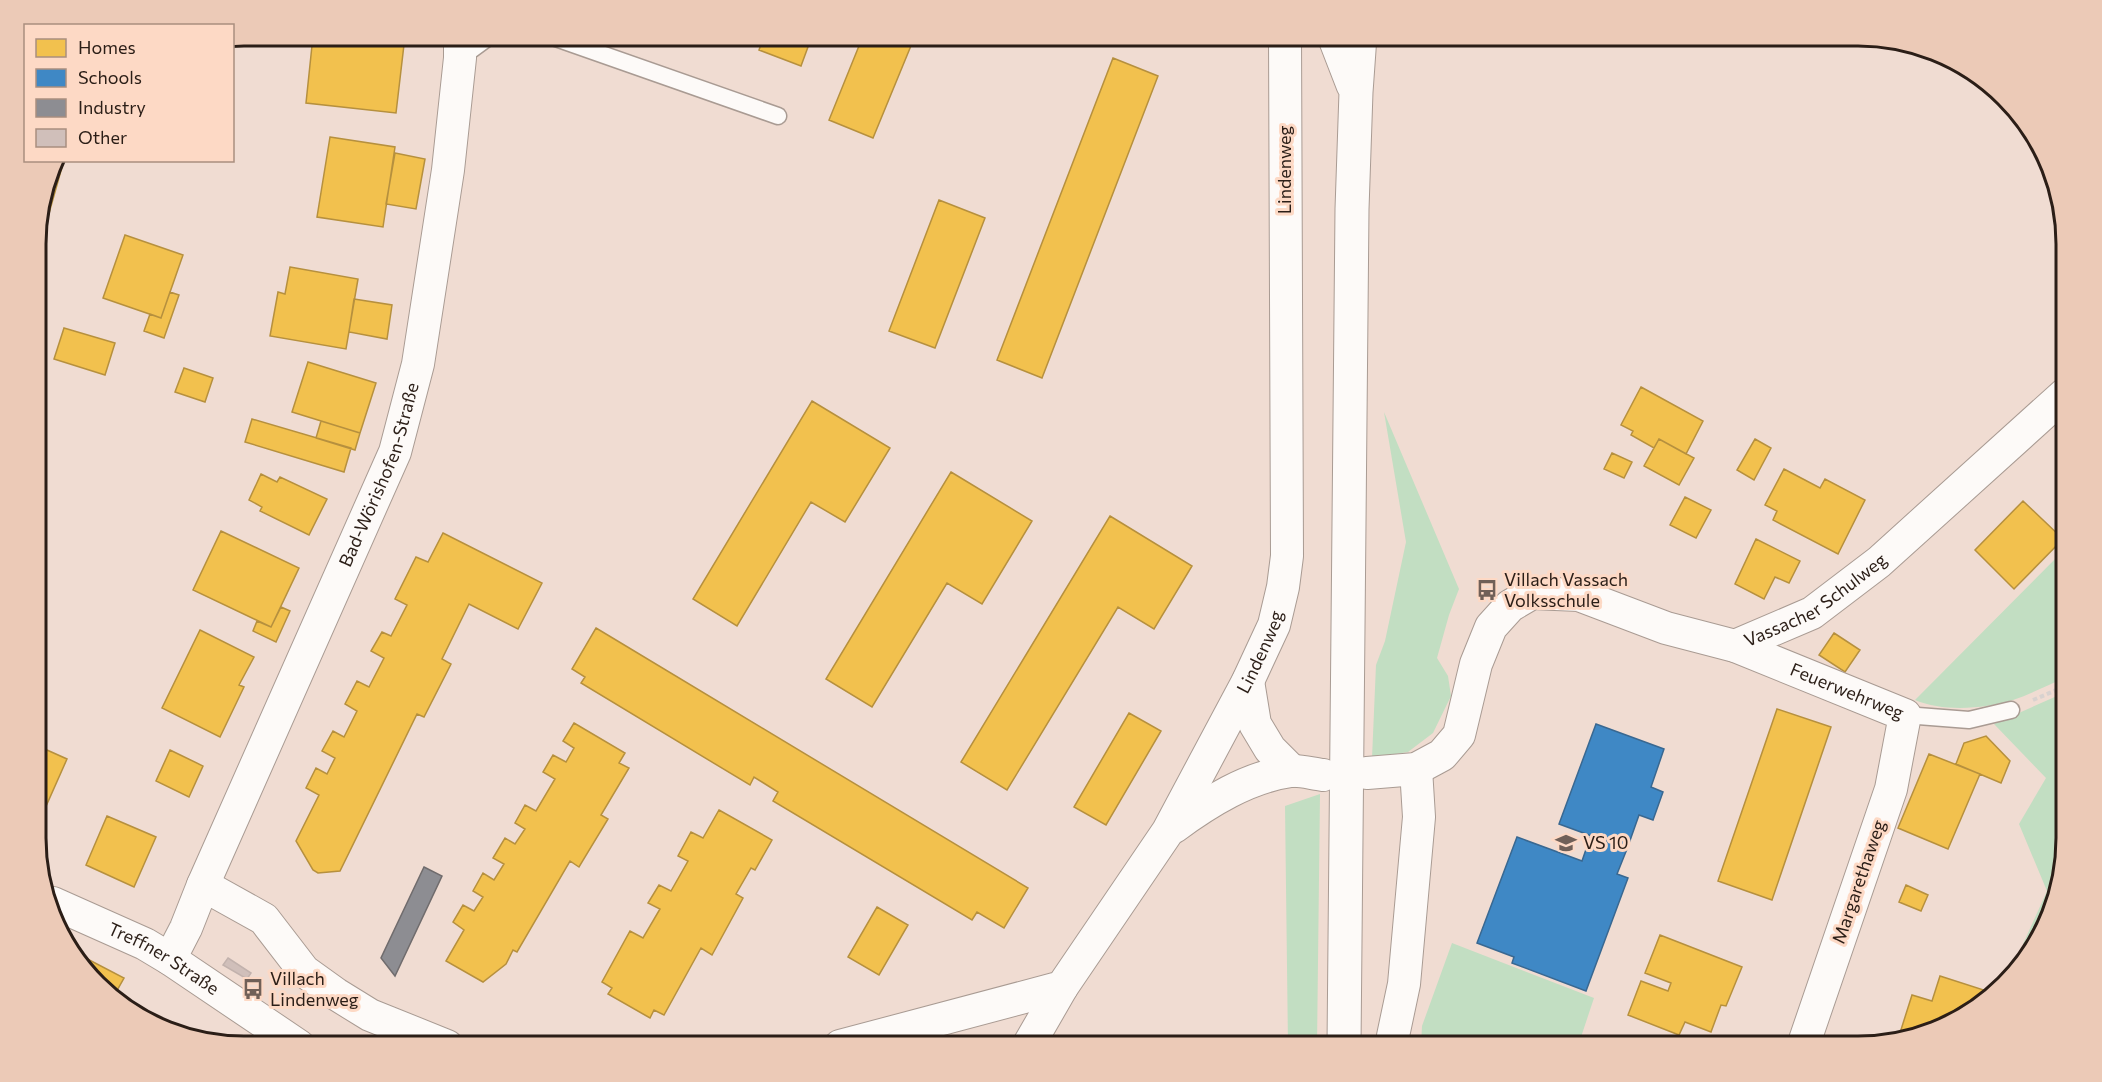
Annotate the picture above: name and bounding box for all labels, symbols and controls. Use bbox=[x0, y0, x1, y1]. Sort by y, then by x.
legend bbox=[24, 24, 234, 162]
text: Homes bbox=[78, 36, 136, 58]
text: Schools bbox=[78, 66, 142, 88]
text: Industry bbox=[78, 96, 146, 118]
street label: Lindenweg bbox=[1273, 125, 1295, 214]
text: Other bbox=[78, 126, 127, 148]
street label: Bad-Wörishofen-Straße bbox=[334, 380, 423, 570]
street label: Vassacher Schulweg bbox=[1740, 548, 1891, 651]
place label: Villach Vassach Volksschule bbox=[1504, 568, 1628, 611]
bus stop icon: Villach Vassach Volksschule bbox=[1475, 578, 1499, 602]
street label: Lindenweg bbox=[1231, 608, 1287, 697]
street label: Feuerwehrweg bbox=[1787, 658, 1908, 723]
street label: Margarethaweg bbox=[1827, 817, 1890, 946]
school or university icon: VS 10 bbox=[1554, 831, 1578, 855]
place label: VS 10 bbox=[1583, 831, 1628, 853]
street label: Treffner Straße bbox=[105, 917, 224, 999]
place label: Villach Lindenweg bbox=[270, 967, 359, 1010]
bus stop icon: Villach Lindenweg bbox=[241, 977, 265, 1001]

